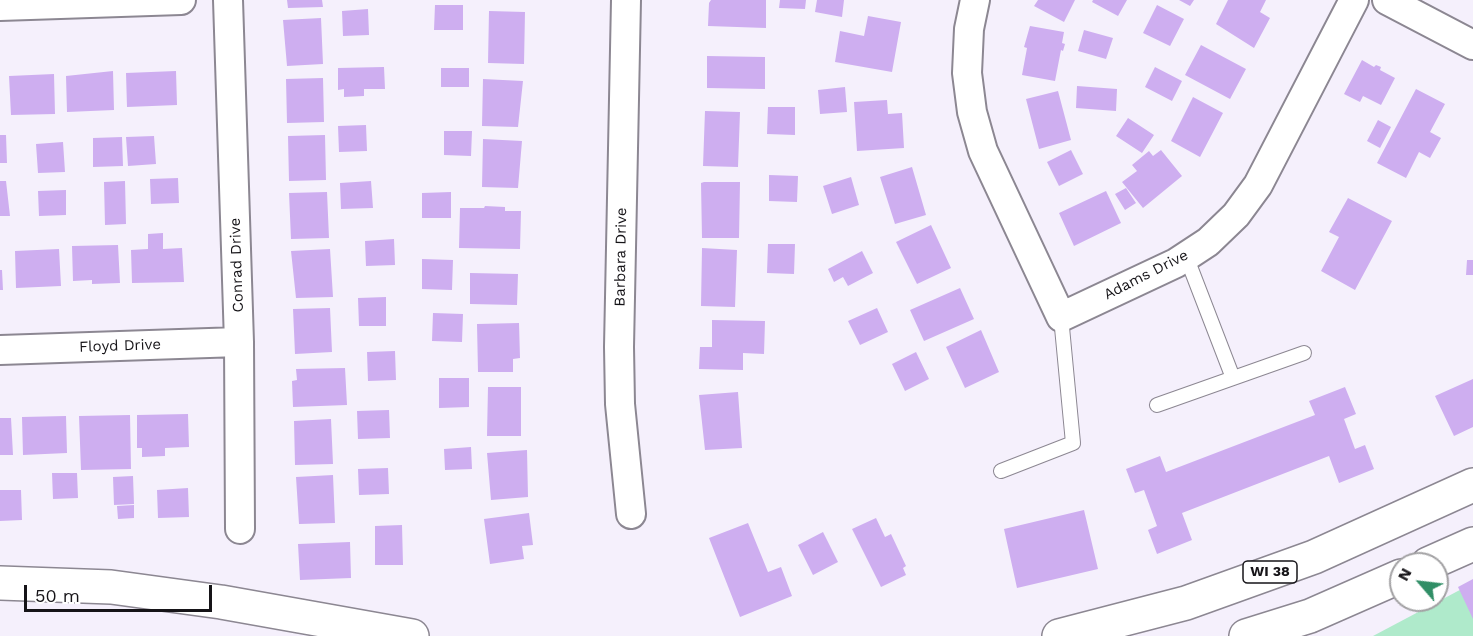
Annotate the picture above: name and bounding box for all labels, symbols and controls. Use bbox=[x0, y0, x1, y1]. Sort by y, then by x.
street label: Barbara Drive bbox=[611, 207, 631, 307]
street label: Conrad Drive bbox=[226, 217, 248, 313]
street label: Adams Drive bbox=[1101, 246, 1191, 304]
street label: Floyd Drive bbox=[79, 336, 161, 356]
north arrow bbox=[1389, 552, 1449, 612]
road number: WI 38 bbox=[1243, 561, 1297, 583]
text: N bbox=[1393, 565, 1416, 584]
scale bar bbox=[27, 573, 214, 611]
text: 50 m bbox=[35, 585, 80, 606]

